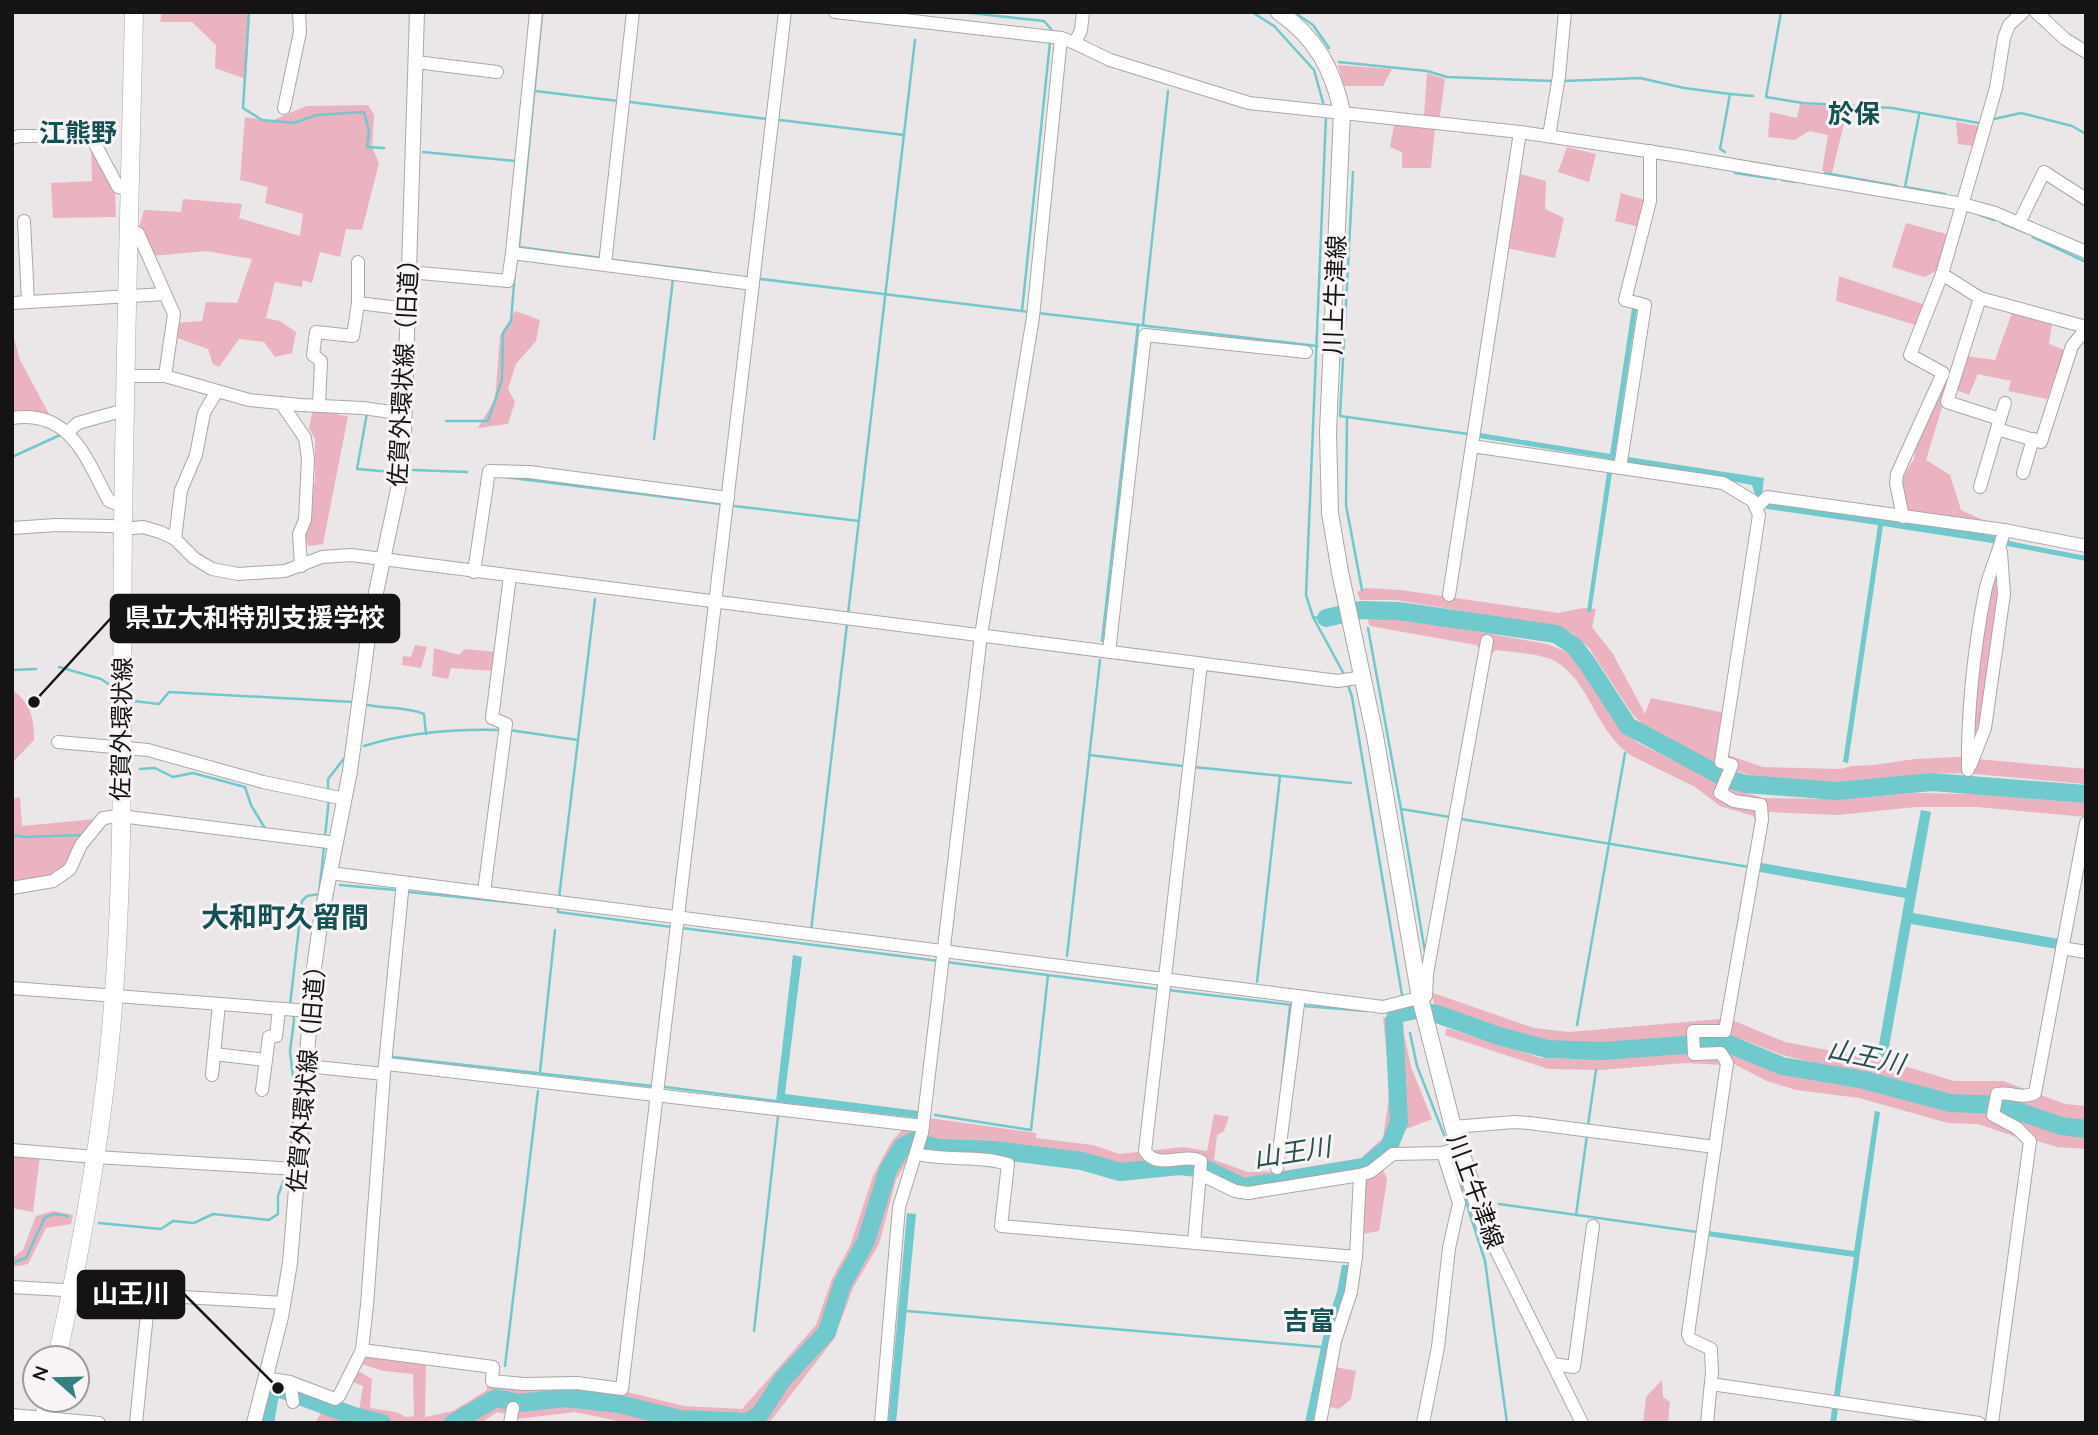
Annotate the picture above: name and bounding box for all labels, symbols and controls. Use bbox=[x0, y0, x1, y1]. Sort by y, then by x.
district label: 於保 bbox=[1828, 97, 1880, 130]
district label: 江熊野 bbox=[39, 116, 117, 149]
street label: 川上牛津線 bbox=[1317, 235, 1351, 355]
street label: 佐賀外環状線（旧道） bbox=[382, 246, 424, 488]
callout: 県立大和特別支援学校 bbox=[111, 595, 399, 642]
text: 県立大和特別支援学校 bbox=[125, 601, 385, 634]
street label: 佐賀外環状線 bbox=[105, 657, 137, 801]
district label: 大和町久留間 bbox=[201, 899, 369, 934]
street label: 佐賀外環状線（旧道） bbox=[281, 952, 331, 1194]
water label: 山王川 bbox=[1824, 1032, 1911, 1081]
water label: 山王川 bbox=[1251, 1129, 1336, 1174]
street label: 川上牛津線 bbox=[1441, 1129, 1511, 1253]
callout: 山王川 bbox=[78, 1271, 184, 1318]
text: 山王川 bbox=[92, 1277, 170, 1310]
district label: 吉富 bbox=[1283, 1304, 1335, 1337]
north arrow bbox=[21, 1344, 91, 1414]
text: N bbox=[26, 1363, 54, 1384]

